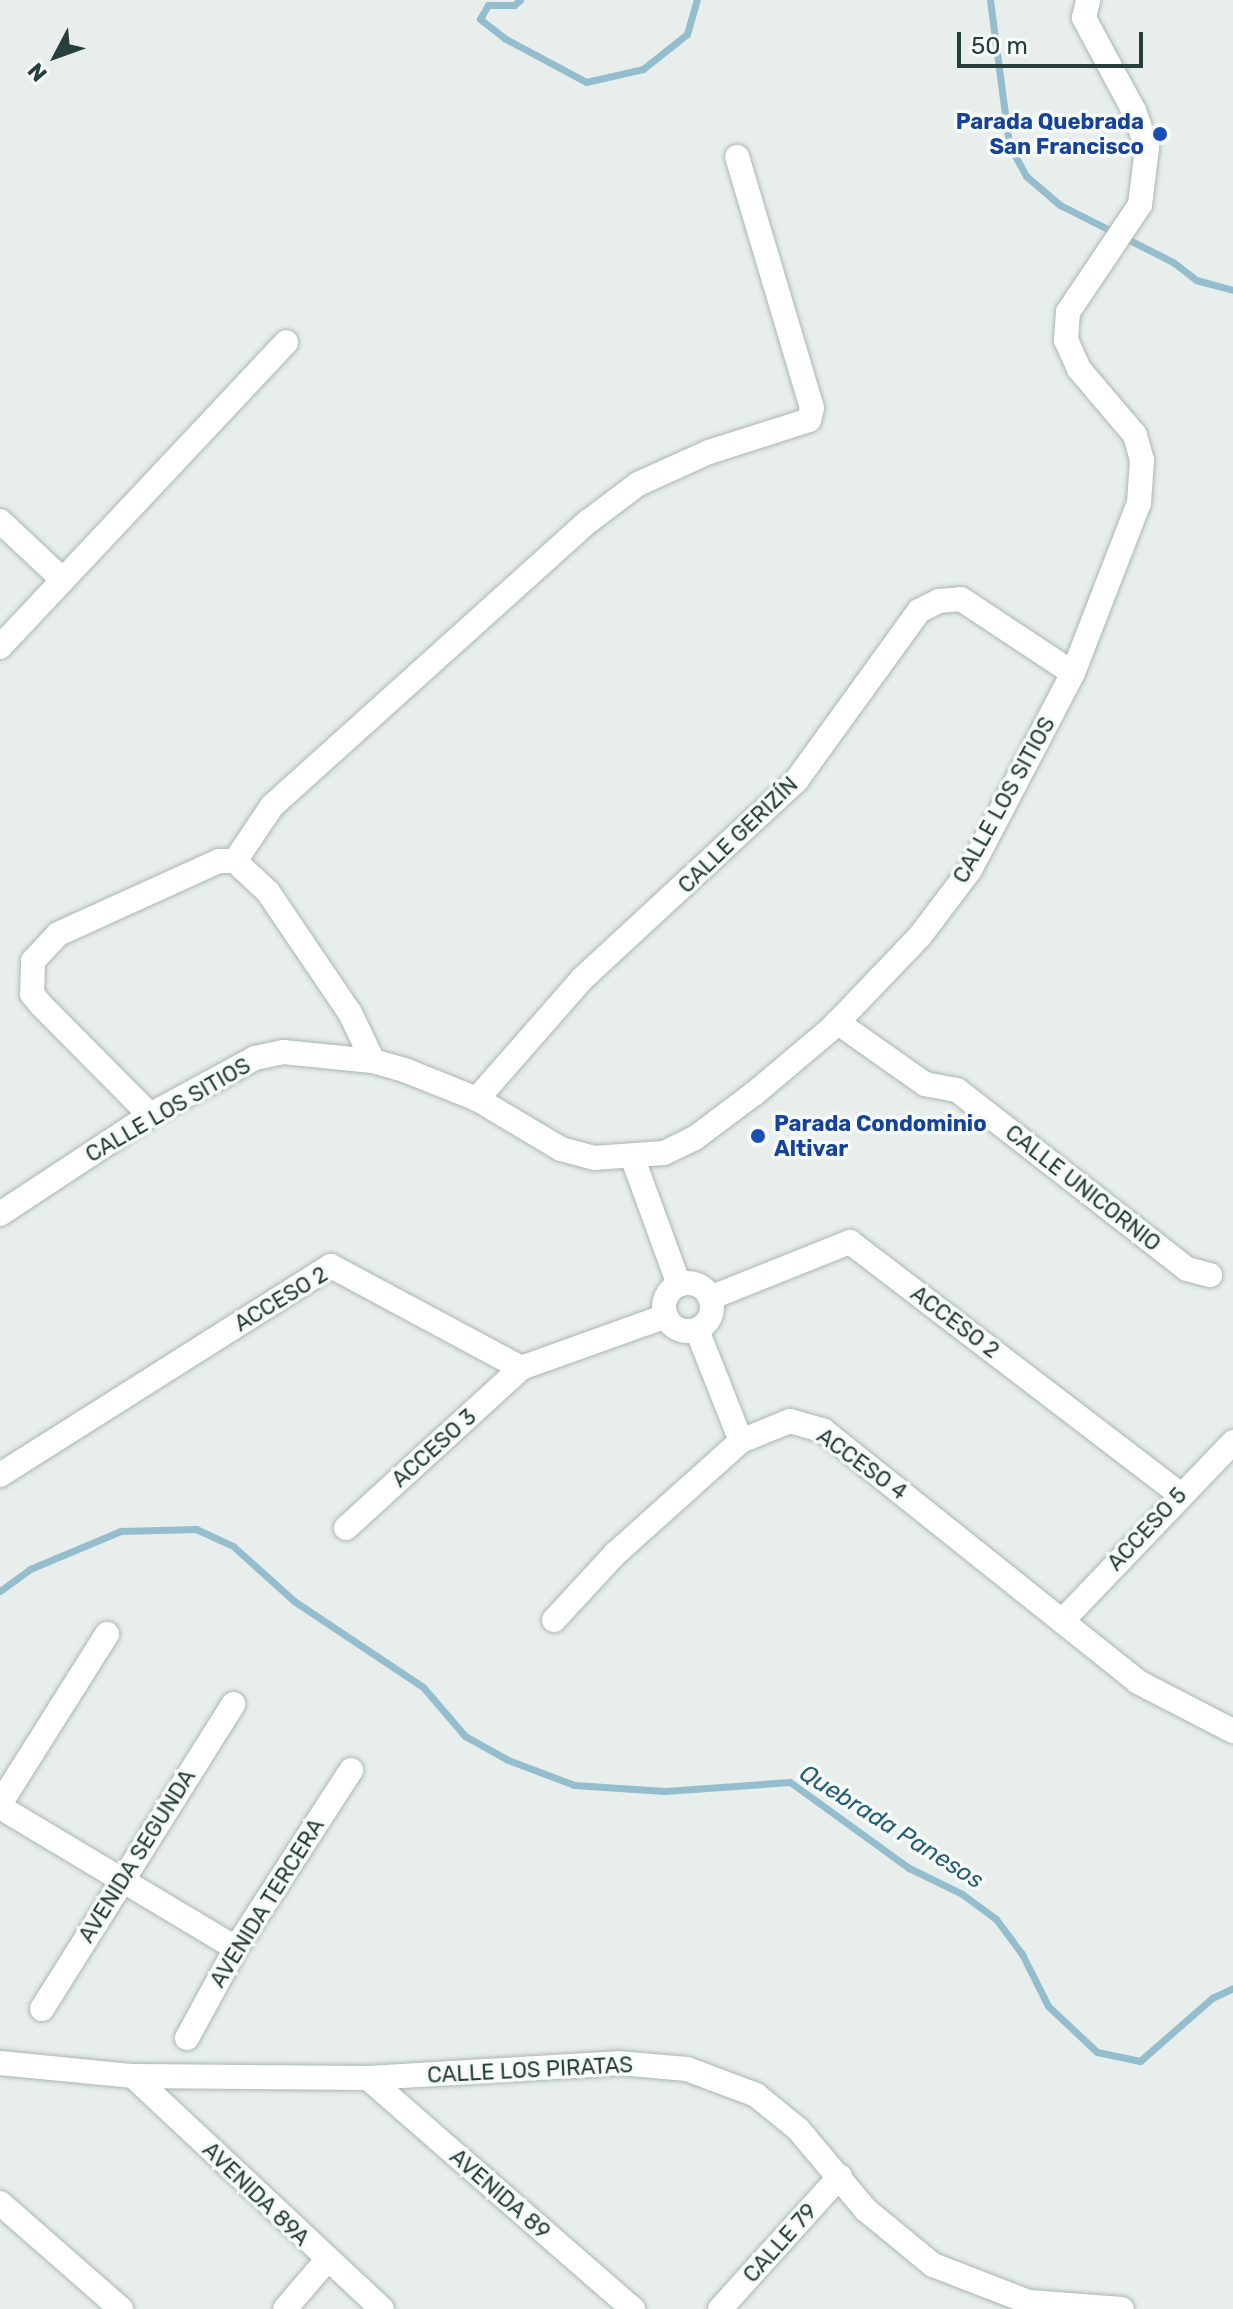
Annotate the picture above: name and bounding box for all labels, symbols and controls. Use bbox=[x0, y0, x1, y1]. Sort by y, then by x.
north arrow bbox=[16, 16, 96, 96]
scale bar bbox=[961, 16, 1147, 66]
text: 50 m bbox=[971, 32, 1028, 60]
text: N bbox=[22, 57, 53, 87]
place label: Parada Quebrada San Francisco bbox=[956, 108, 1144, 160]
marker: Parada Quebrada San Francisco bbox=[1151, 125, 1169, 143]
street label: CALLE LOS SITIOS bbox=[947, 712, 1061, 888]
street label: CALLE GERIZÍN bbox=[673, 771, 803, 899]
street label: CALLE LOS SITIOS bbox=[81, 1052, 255, 1168]
place label: Parada Condominio Altivar bbox=[774, 1110, 987, 1162]
street label: CALLE UNICORNIO bbox=[1000, 1119, 1166, 1257]
marker: Parada Condominio Altivar bbox=[749, 1127, 767, 1145]
street label: ACCESO 2 bbox=[230, 1261, 332, 1337]
street label: ACCESO 2 bbox=[906, 1280, 1004, 1364]
street label: ACCESO 3 bbox=[386, 1403, 482, 1493]
street label: ACCESO 4 bbox=[812, 1423, 912, 1505]
street label: ACCESO 5 bbox=[1102, 1482, 1192, 1576]
water label: Quebrada Panesos bbox=[794, 1759, 988, 1895]
street label: AVENIDA SEGUNDA bbox=[73, 1764, 201, 1948]
street label: AVENIDA TERCERA bbox=[204, 1813, 330, 1993]
street label: CALLE LOS PIRATAS bbox=[427, 2051, 633, 2089]
street label: AVENIDA 89A bbox=[197, 2136, 315, 2252]
street label: AVENIDA 89 bbox=[444, 2143, 556, 2245]
street label: CALLE 79 bbox=[738, 2198, 822, 2288]

